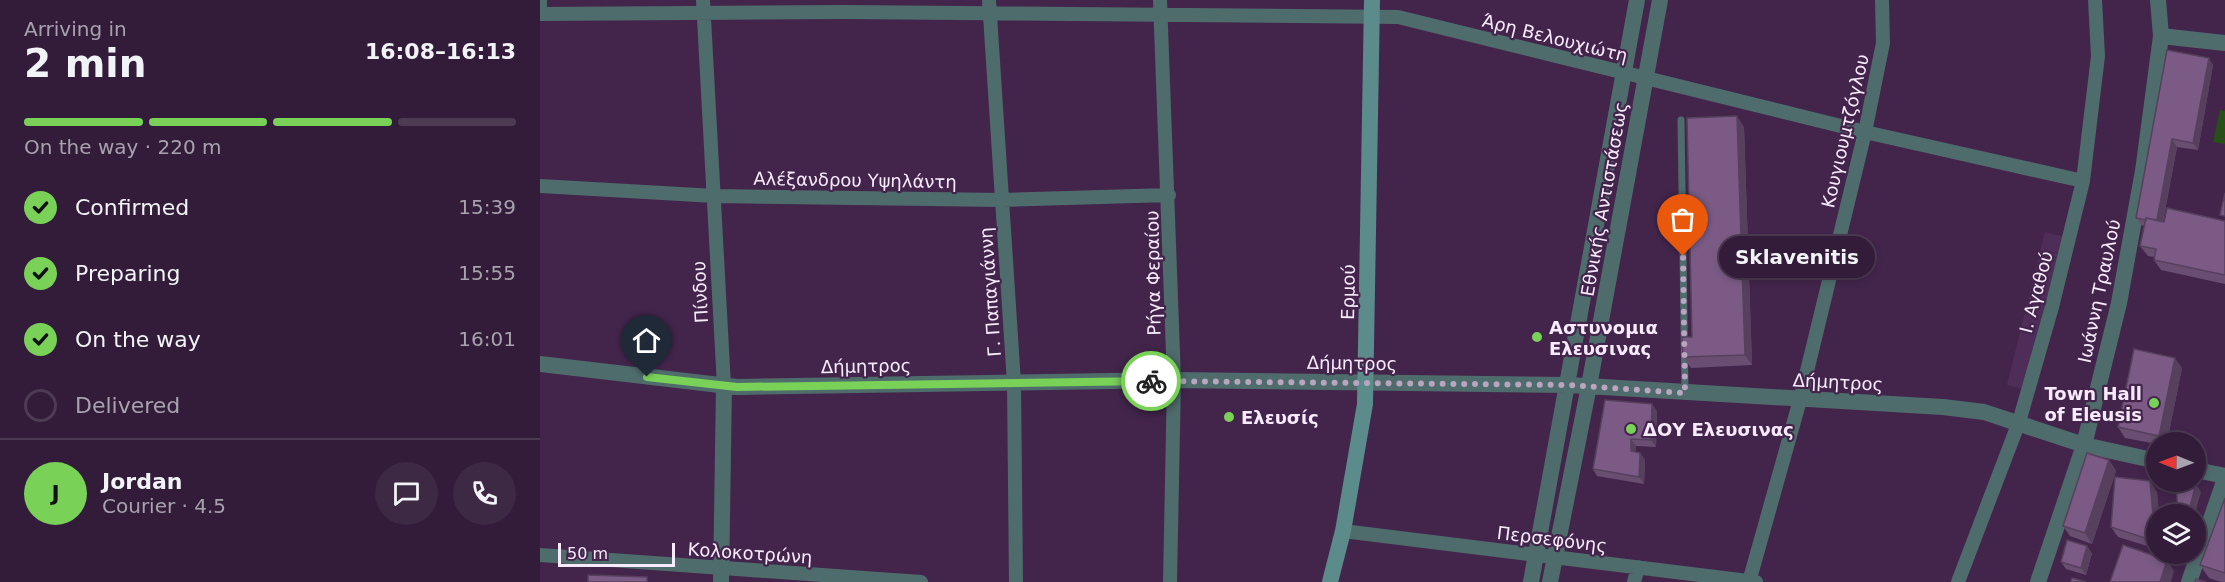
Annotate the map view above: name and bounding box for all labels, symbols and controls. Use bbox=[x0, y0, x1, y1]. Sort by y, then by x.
street label: Άρη Βελουχιώτη bbox=[1480, 10, 1630, 66]
text: Arriving in bbox=[24, 17, 127, 41]
text: 16:08–16:13 bbox=[365, 39, 516, 64]
text: 2 min bbox=[24, 41, 146, 86]
street label: Κουγιουμτζόγλου bbox=[1817, 52, 1873, 210]
street label: Εθνικής Αντιστάσεως bbox=[1577, 100, 1631, 298]
text: On the way · 220 m bbox=[24, 135, 222, 159]
street label: Αλέξανδρου Υψηλάντη bbox=[753, 168, 957, 192]
icon: check bbox=[24, 191, 57, 224]
pin bbox=[1657, 194, 1708, 256]
text: Confirmed bbox=[75, 195, 189, 220]
text: 15:39 bbox=[458, 195, 516, 219]
icon: bag bbox=[1666, 203, 1699, 236]
street label: Ρήγα Φεραίου bbox=[1141, 210, 1165, 336]
street label: Ιωάννη Τραυλού bbox=[2074, 217, 2124, 365]
street label: Γ. Παπαγιάννη bbox=[975, 227, 1005, 357]
callout: Sklavenitis bbox=[1719, 235, 1875, 277]
text: Sklavenitis bbox=[1735, 245, 1859, 269]
street label: Ι. Αγαθού bbox=[2015, 249, 2057, 335]
icon: check bbox=[24, 257, 57, 290]
street label: Πίνδου bbox=[688, 260, 712, 324]
text: Preparing bbox=[75, 261, 181, 286]
text: 15:55 bbox=[458, 261, 516, 285]
street label: Ερμού bbox=[1337, 264, 1359, 320]
pin bbox=[621, 315, 672, 377]
place label: Αστυνομια Ελευσινας bbox=[1549, 317, 1658, 359]
icon: check bbox=[24, 323, 57, 356]
icon: home bbox=[630, 324, 663, 357]
text: On the way bbox=[75, 327, 201, 352]
text: 16:01 bbox=[458, 327, 516, 351]
marker: Αστυνομια Ελευσινας bbox=[1530, 330, 1544, 344]
courier bbox=[1121, 351, 1181, 411]
street label: Δήμητρος bbox=[1307, 352, 1397, 374]
street label: Δήμητρος bbox=[821, 355, 911, 377]
icon: bike bbox=[1135, 365, 1168, 398]
street label: Δήμητρος bbox=[1792, 369, 1884, 395]
place label: Town Hall of Eleusis bbox=[2044, 383, 2142, 425]
text: Delivered bbox=[75, 393, 180, 418]
marker: Town Hall of Eleusis bbox=[2147, 396, 2161, 410]
place label: Ελευσίς bbox=[1241, 407, 1319, 428]
marker: Ελευσίς bbox=[1222, 410, 1236, 424]
place label: ΔΟΥ Ελευσινας bbox=[1643, 419, 1794, 440]
marker: ΔΟΥ Ελευσινας bbox=[1624, 422, 1638, 436]
north arrow bbox=[2146, 432, 2206, 492]
map controls bbox=[2146, 432, 2206, 564]
button: chat bbox=[375, 462, 438, 525]
button: phone bbox=[453, 462, 516, 525]
text: Jordan bbox=[102, 469, 182, 494]
text: J bbox=[51, 481, 60, 506]
text: Courier · 4.5 bbox=[102, 494, 226, 518]
button: layers bbox=[2146, 504, 2206, 564]
street label: Περσεφόνης bbox=[1496, 522, 1608, 556]
street label: Κολοκοτρώνη bbox=[687, 538, 813, 568]
scale bar bbox=[558, 540, 675, 568]
text: 50 m bbox=[567, 544, 608, 563]

